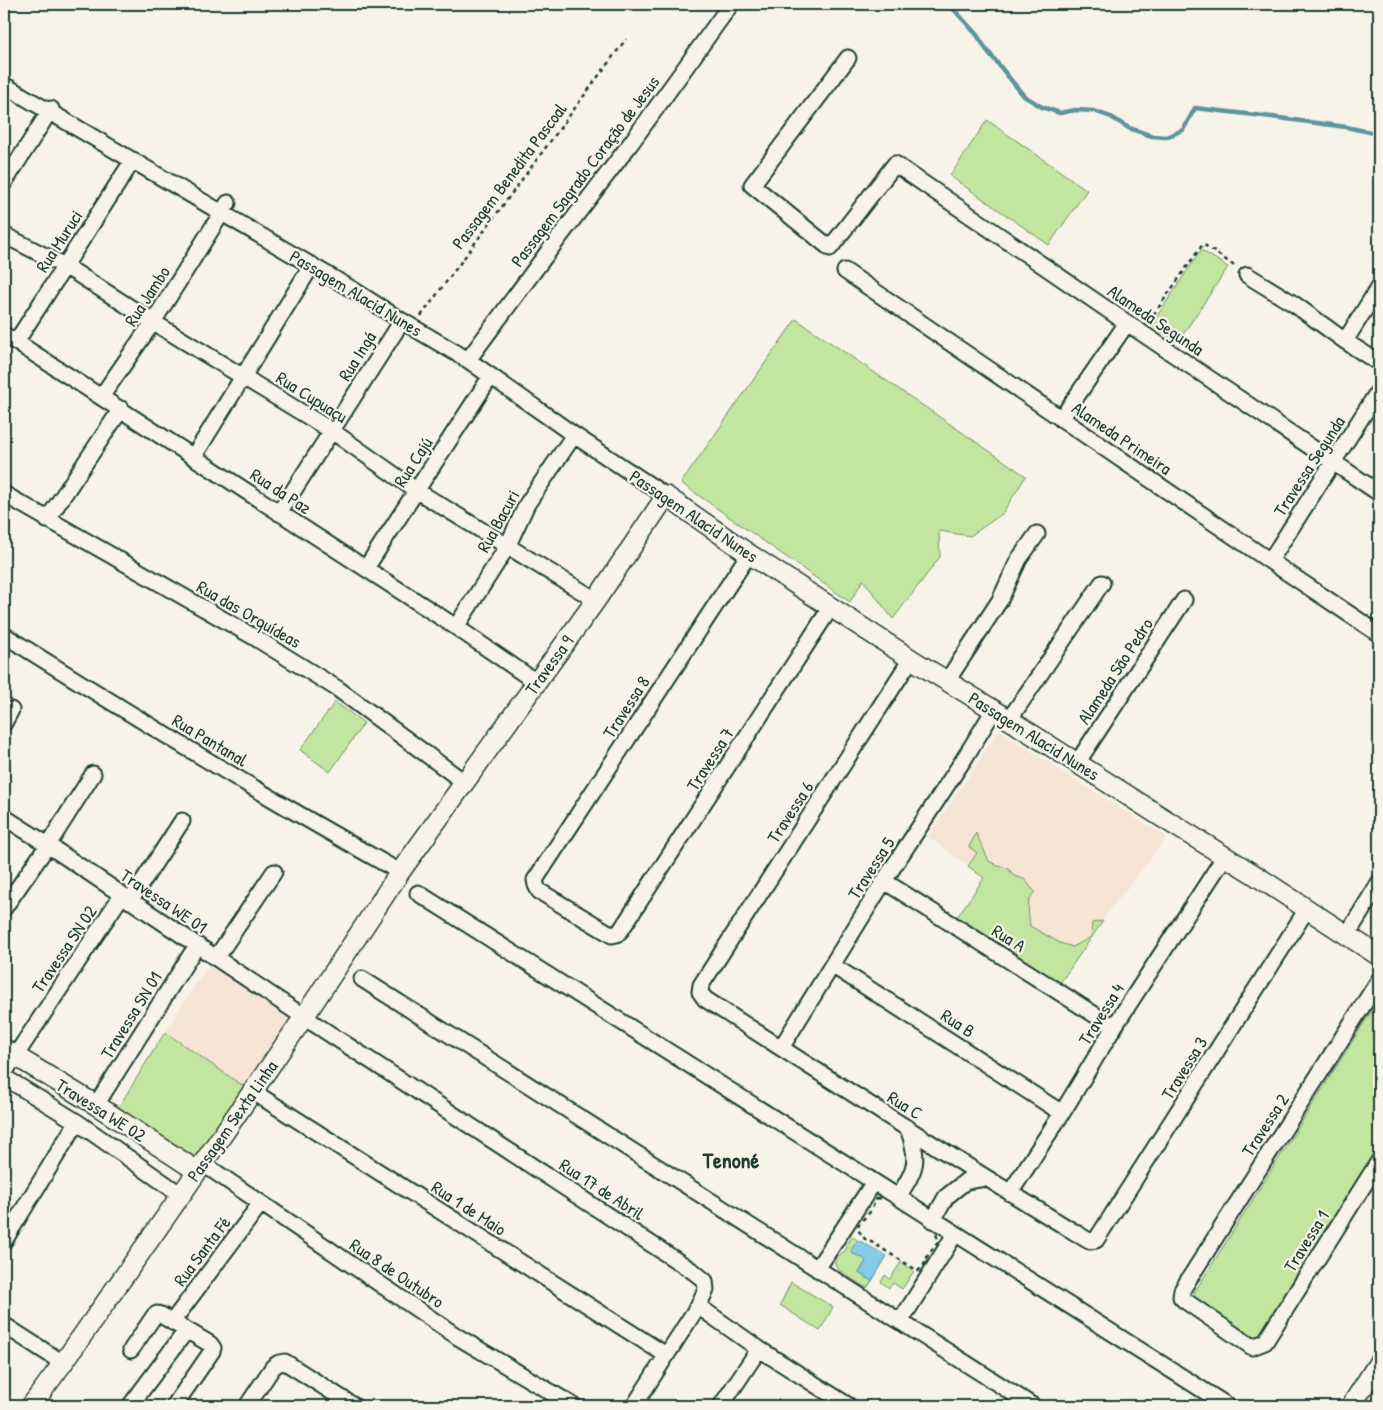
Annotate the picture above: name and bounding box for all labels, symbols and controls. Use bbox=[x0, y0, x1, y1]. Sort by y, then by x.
street label: Passagem Sagrado Coração de Jesus bbox=[505, 70, 665, 272]
street label: Passagem Benedita Pascoal bbox=[446, 98, 572, 254]
street label: Rua Muruci bbox=[30, 205, 88, 277]
street label: Passagem Alacid Nunes bbox=[285, 244, 427, 342]
street label: Rua Jambo bbox=[118, 261, 176, 331]
street label: Alameda Segunda bbox=[1103, 279, 1209, 361]
street label: Rua Ingá bbox=[332, 326, 382, 386]
street label: Rua Cupuaçu bbox=[272, 365, 352, 429]
street label: Alameda Primeira bbox=[1067, 395, 1177, 481]
street label: Travessa Segunda bbox=[1267, 411, 1351, 521]
street label: Rua Cajú bbox=[388, 432, 438, 492]
street label: Rua da Paz bbox=[246, 462, 317, 520]
street label: Passagem Alacid Nunes bbox=[625, 464, 763, 568]
street label: Rua Bacuri bbox=[471, 485, 525, 557]
street label: Rua das Orquídeas bbox=[192, 574, 306, 654]
street label: Alameda São Pedro bbox=[1071, 613, 1159, 729]
street label: Travessa 9 bbox=[519, 630, 579, 700]
street label: Travessa 8 bbox=[597, 671, 656, 743]
street label: Passagem Alacid Nunes bbox=[964, 686, 1104, 786]
street label: Rua Pantanal bbox=[168, 708, 252, 772]
street label: Travessa 7 bbox=[680, 722, 740, 795]
street label: Travessa 6 bbox=[761, 776, 819, 848]
street label: Travessa 5 bbox=[842, 832, 901, 904]
street label: Travessa WE 01 bbox=[116, 863, 212, 939]
street label: Travessa SN 02 bbox=[26, 900, 103, 998]
street label: Rua A bbox=[987, 918, 1031, 958]
street label: Travessa SN 01 bbox=[94, 967, 168, 1063]
street label: Travessa 4 bbox=[1072, 978, 1130, 1050]
street label: Rua B bbox=[936, 1003, 980, 1043]
street label: Travessa 3 bbox=[1155, 1032, 1213, 1104]
street label: Passagem Sexta Linha bbox=[181, 1055, 283, 1187]
street label: Travessa WE 02 bbox=[51, 1073, 151, 1148]
street label: Rua C bbox=[883, 1085, 927, 1125]
street label: Travessa 2 bbox=[1235, 1088, 1295, 1161]
district label: Tenoné bbox=[702, 1145, 760, 1175]
street label: Rua 17 de Abril bbox=[555, 1152, 649, 1226]
street label: Rua 1 de Maio bbox=[427, 1174, 511, 1242]
street label: Travessa 1 bbox=[1277, 1205, 1335, 1277]
street label: Rua Santa Fé bbox=[168, 1211, 236, 1291]
street label: Rua 8 de Outubro bbox=[345, 1232, 449, 1314]

